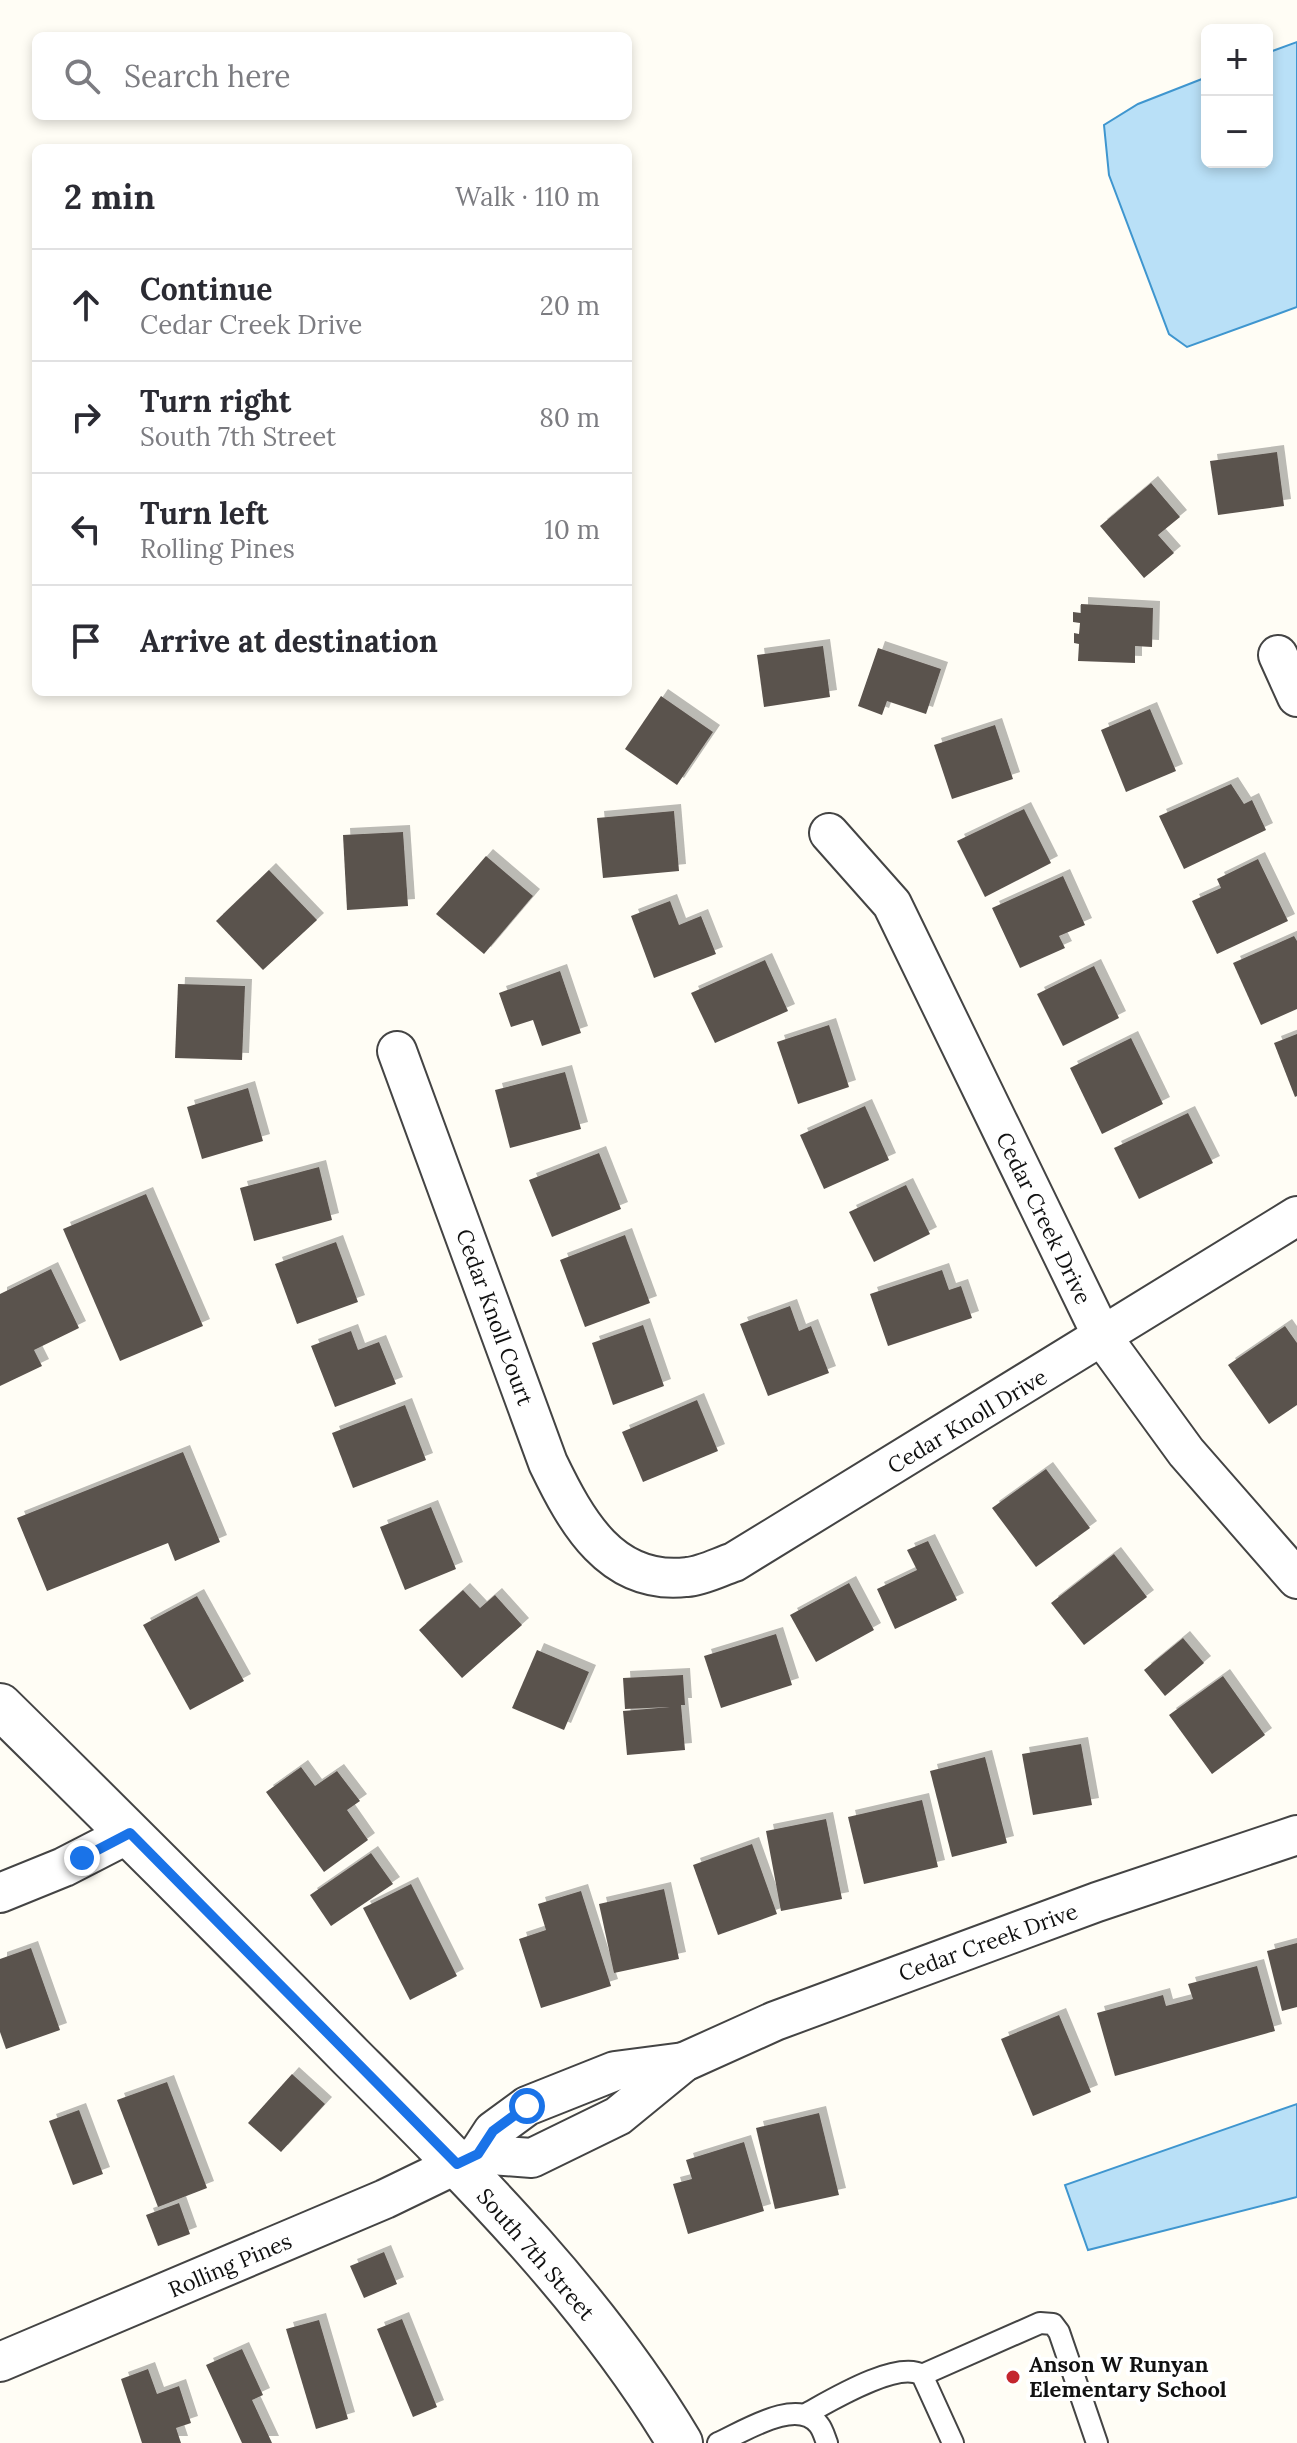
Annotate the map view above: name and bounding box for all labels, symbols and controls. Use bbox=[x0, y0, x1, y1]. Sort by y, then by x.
map controls bbox=[1201, 24, 1273, 168]
button: + bbox=[1201, 24, 1273, 96]
search box bbox=[32, 32, 632, 120]
icon: search bbox=[60, 54, 104, 98]
text: Search here bbox=[124, 57, 291, 95]
button: − bbox=[1201, 96, 1273, 168]
text: 2 min bbox=[64, 175, 155, 218]
text: Walk · 110 m bbox=[455, 180, 600, 213]
text: Continue bbox=[140, 270, 272, 308]
icon: ahead bbox=[64, 283, 108, 327]
text: 20 m bbox=[540, 289, 600, 322]
text: Cedar Creek Drive bbox=[140, 308, 362, 341]
text: Turn right bbox=[140, 382, 291, 420]
icon: right bbox=[64, 395, 108, 439]
text: 80 m bbox=[539, 401, 600, 434]
text: South 7th Street bbox=[140, 420, 336, 453]
text: Turn left bbox=[140, 494, 268, 532]
icon: left bbox=[64, 507, 108, 551]
text: 10 m bbox=[544, 513, 600, 546]
text: Rolling Pines bbox=[140, 532, 295, 565]
icon: arrive bbox=[64, 619, 108, 663]
text: Arrive at destination bbox=[140, 622, 438, 660]
street label: Cedar Creek Drive bbox=[990, 1127, 1098, 1309]
street label: Cedar Knoll Court bbox=[450, 1225, 540, 1409]
street label: Cedar Knoll Drive bbox=[882, 1362, 1052, 1480]
route end bbox=[64, 1840, 100, 1876]
street label: Cedar Creek Drive bbox=[895, 1897, 1081, 1987]
route start bbox=[509, 2088, 545, 2124]
street label: South 7th Street bbox=[471, 2182, 601, 2326]
street label: Rolling Pines bbox=[164, 2227, 296, 2303]
place label: Anson W Runyan Elementary School bbox=[1029, 2350, 1227, 2403]
marker: Anson W Runyan Elementary School bbox=[1004, 2368, 1022, 2386]

